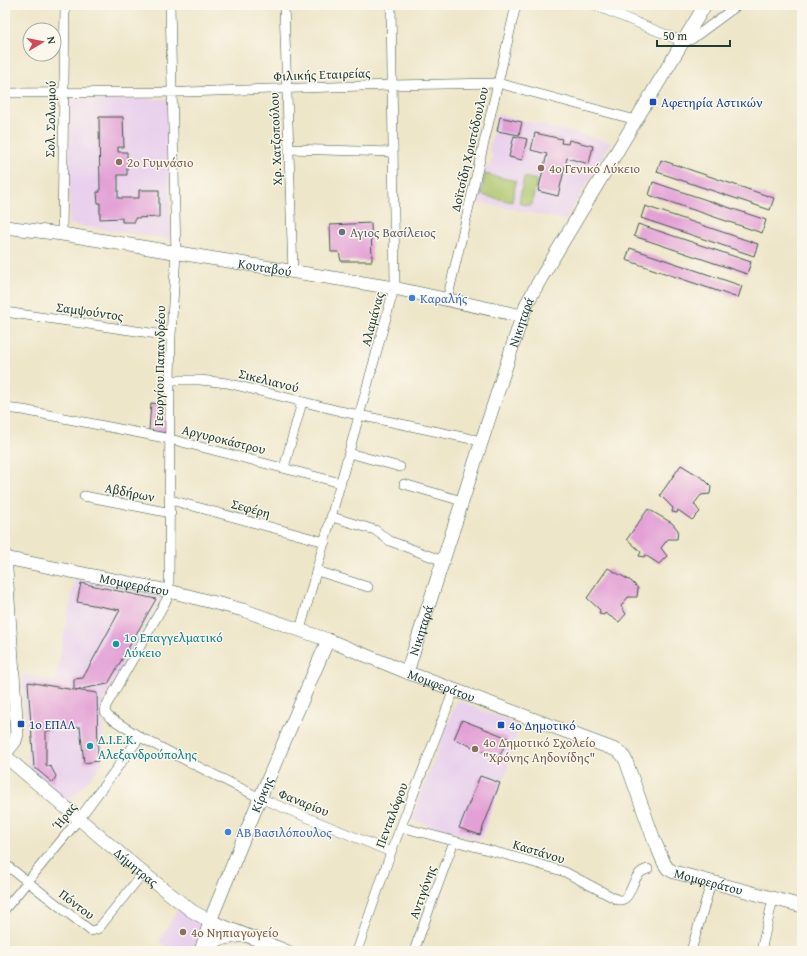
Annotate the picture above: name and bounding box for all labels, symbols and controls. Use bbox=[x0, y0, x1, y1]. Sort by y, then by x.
north arrow bbox=[22, 22, 62, 62]
scale bar bbox=[657, 22, 730, 48]
text: 50 m bbox=[663, 27, 687, 44]
text: N bbox=[43, 35, 60, 46]
street label: Φιλικής Εταιρείας bbox=[273, 63, 371, 86]
street label: Σολ. Σολωμού bbox=[40, 80, 61, 158]
street label: Δοϊτσίδη Χριστόδουλου bbox=[446, 85, 493, 213]
street label: Χρ. Χατζοπούλου bbox=[264, 92, 287, 186]
place label: Αφετηρία Αστικών bbox=[661, 93, 763, 112]
marker: Αφετηρία Αστικών bbox=[648, 97, 658, 107]
place label: 2ο Γυμνάσιο bbox=[127, 153, 194, 172]
marker: 2ο Γυμνάσιο bbox=[114, 157, 124, 167]
place label: 4ο Γενικό Λύκειο bbox=[549, 159, 641, 178]
marker: 4ο Γενικό Λύκειο bbox=[536, 163, 546, 173]
place label: Αγιος Βασίλειος bbox=[350, 223, 436, 242]
marker: Αγιος Βασίλειος bbox=[337, 227, 347, 237]
street label: Κουταβού bbox=[237, 254, 293, 281]
street label: Αλαμάνας bbox=[356, 289, 389, 348]
place label: Καραλής bbox=[420, 289, 468, 308]
marker: Καραλής bbox=[407, 293, 417, 303]
street label: Νικηταρά bbox=[504, 293, 539, 350]
street label: Σαμψούντος bbox=[55, 297, 125, 326]
street label: Γεωργίου Παπανδρέου bbox=[149, 305, 170, 427]
street label: Σικελιανού bbox=[237, 364, 301, 397]
street label: Αργυροκάστρου bbox=[180, 420, 268, 459]
street label: Αβδήρων bbox=[103, 478, 157, 507]
street label: Σεφέρη bbox=[229, 494, 273, 523]
street label: Μομφεράτου bbox=[98, 568, 171, 601]
street label: Νικηταρά bbox=[404, 603, 438, 658]
place label: 1ο Επαγγελματικό Λύκειο bbox=[124, 628, 223, 662]
marker: 1ο Επαγγελματικό Λύκειο bbox=[111, 639, 121, 649]
street label: Μομφεράτου bbox=[405, 664, 478, 707]
place label: 1ο ΕΠΑΛ bbox=[29, 715, 75, 734]
place label: 4ο Δημοτικό bbox=[509, 716, 576, 735]
marker: 1ο ΕΠΑΛ bbox=[16, 719, 26, 729]
marker: 4ο Δημοτικό bbox=[496, 720, 506, 730]
place label: Δ.Ι.Ε.Κ. Αλεξανδρούπολης bbox=[98, 730, 197, 764]
place label: 4ο Δημοτικό Σχολείο "Χρόνης Αηδονίδης" bbox=[483, 733, 596, 767]
marker: Δ.Ι.Ε.Κ. Αλεξανδρούπολης bbox=[85, 741, 95, 751]
marker: 4ο Δημοτικό Σχολείο "Χρόνης Αηδονίδης" bbox=[470, 744, 480, 754]
street label: Κίρκης bbox=[246, 773, 278, 815]
street label: Πενταλόφου bbox=[370, 780, 413, 851]
street label: Φαναρίου bbox=[276, 784, 332, 821]
street label: Ήρας bbox=[48, 798, 82, 834]
place label: ΑΒ Βασιλόπουλος bbox=[236, 823, 332, 842]
marker: ΑΒ Βασιλόπουλος bbox=[223, 827, 233, 837]
street label: Καστάνου bbox=[510, 835, 567, 868]
street label: Δήμητρας bbox=[110, 843, 163, 892]
street label: Αντιγόνης bbox=[404, 862, 441, 921]
street label: Μομφεράτου bbox=[672, 863, 745, 900]
street label: Πόντου bbox=[55, 885, 99, 924]
place label: 4ο Νηπιαγωγείο bbox=[191, 923, 279, 942]
marker: 4ο Νηπιαγωγείο bbox=[178, 927, 188, 937]

